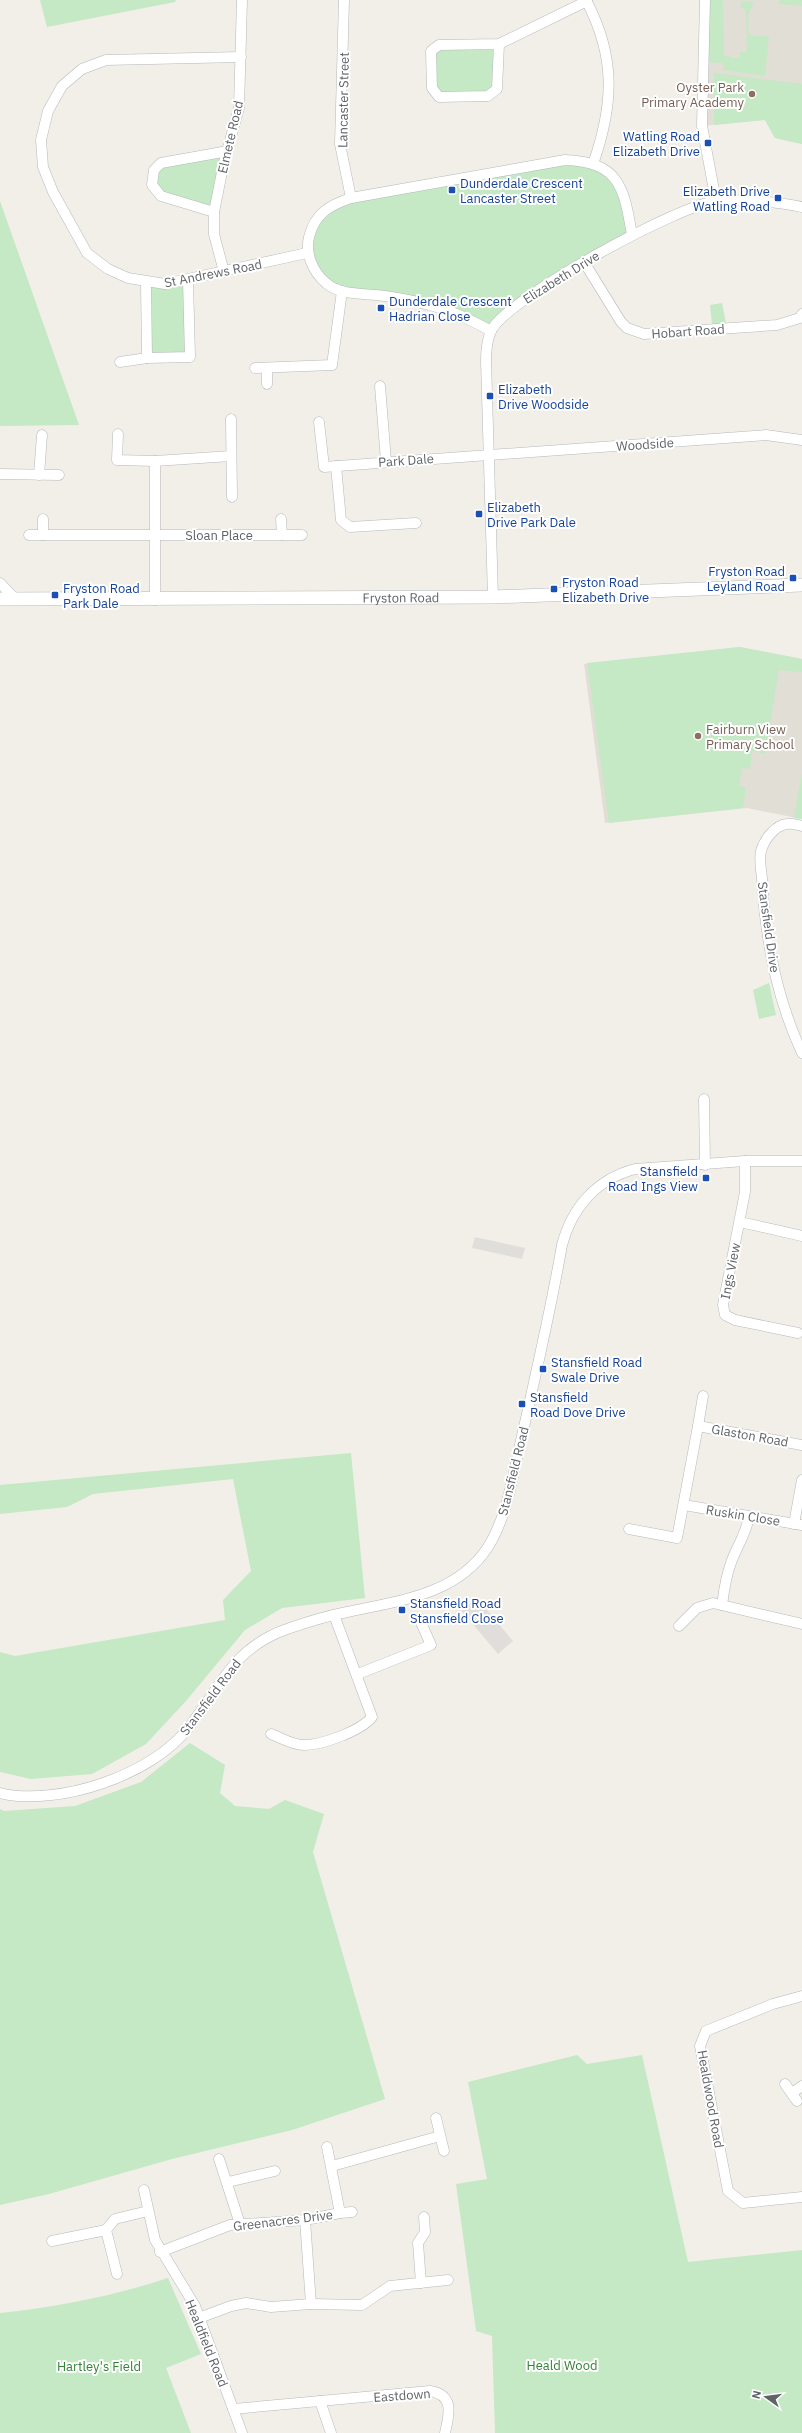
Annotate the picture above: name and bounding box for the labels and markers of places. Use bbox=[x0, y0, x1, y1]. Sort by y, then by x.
place label: Oyster Park Primary Academy bbox=[641, 79, 745, 111]
marker: Oyster Park Primary Academy bbox=[747, 89, 757, 99]
place label: Watling Road Elizabeth Drive bbox=[613, 128, 700, 160]
marker: Watling Road Elizabeth Drive bbox=[703, 138, 713, 148]
place label: Dunderdale Crescent Lancaster Street bbox=[460, 175, 583, 207]
place label: Elizabeth Drive Watling Road bbox=[683, 183, 770, 215]
marker: Dunderdale Crescent Lancaster Street bbox=[447, 185, 457, 195]
marker: Elizabeth Drive Watling Road bbox=[773, 193, 783, 203]
place label: Dunderdale Crescent Hadrian Close bbox=[389, 293, 512, 325]
marker: Dunderdale Crescent Hadrian Close bbox=[376, 303, 386, 313]
place label: Elizabeth Drive Woodside bbox=[498, 381, 589, 413]
marker: Elizabeth Drive Woodside bbox=[485, 391, 495, 401]
place label: Elizabeth Drive Park Dale bbox=[487, 499, 576, 531]
marker: Elizabeth Drive Park Dale bbox=[474, 509, 484, 519]
place label: Fryston Road Leyland Road bbox=[707, 563, 785, 595]
marker: Fryston Road Leyland Road bbox=[788, 573, 798, 583]
place label: Fryston Road Elizabeth Drive bbox=[562, 574, 649, 606]
place label: Fryston Road Park Dale bbox=[63, 580, 140, 612]
marker: Fryston Road Elizabeth Drive bbox=[549, 584, 559, 594]
marker: Fryston Road Park Dale bbox=[50, 590, 60, 600]
place label: Fairburn View Primary School bbox=[706, 721, 795, 753]
marker: Fairburn View Primary School bbox=[693, 731, 703, 741]
place label: Stansfield Road Ings View bbox=[608, 1163, 698, 1195]
marker: Stansfield Road Ings View bbox=[701, 1173, 711, 1183]
place label: Stansfield Road Swale Drive bbox=[551, 1354, 642, 1386]
marker: Stansfield Road Swale Drive bbox=[538, 1364, 548, 1374]
place label: Stansfield Road Dove Drive bbox=[530, 1389, 626, 1421]
marker: Stansfield Road Dove Drive bbox=[517, 1399, 527, 1409]
place label: Stansfield Road Stansfield Close bbox=[410, 1595, 504, 1627]
marker: Stansfield Road Stansfield Close bbox=[397, 1605, 407, 1615]

